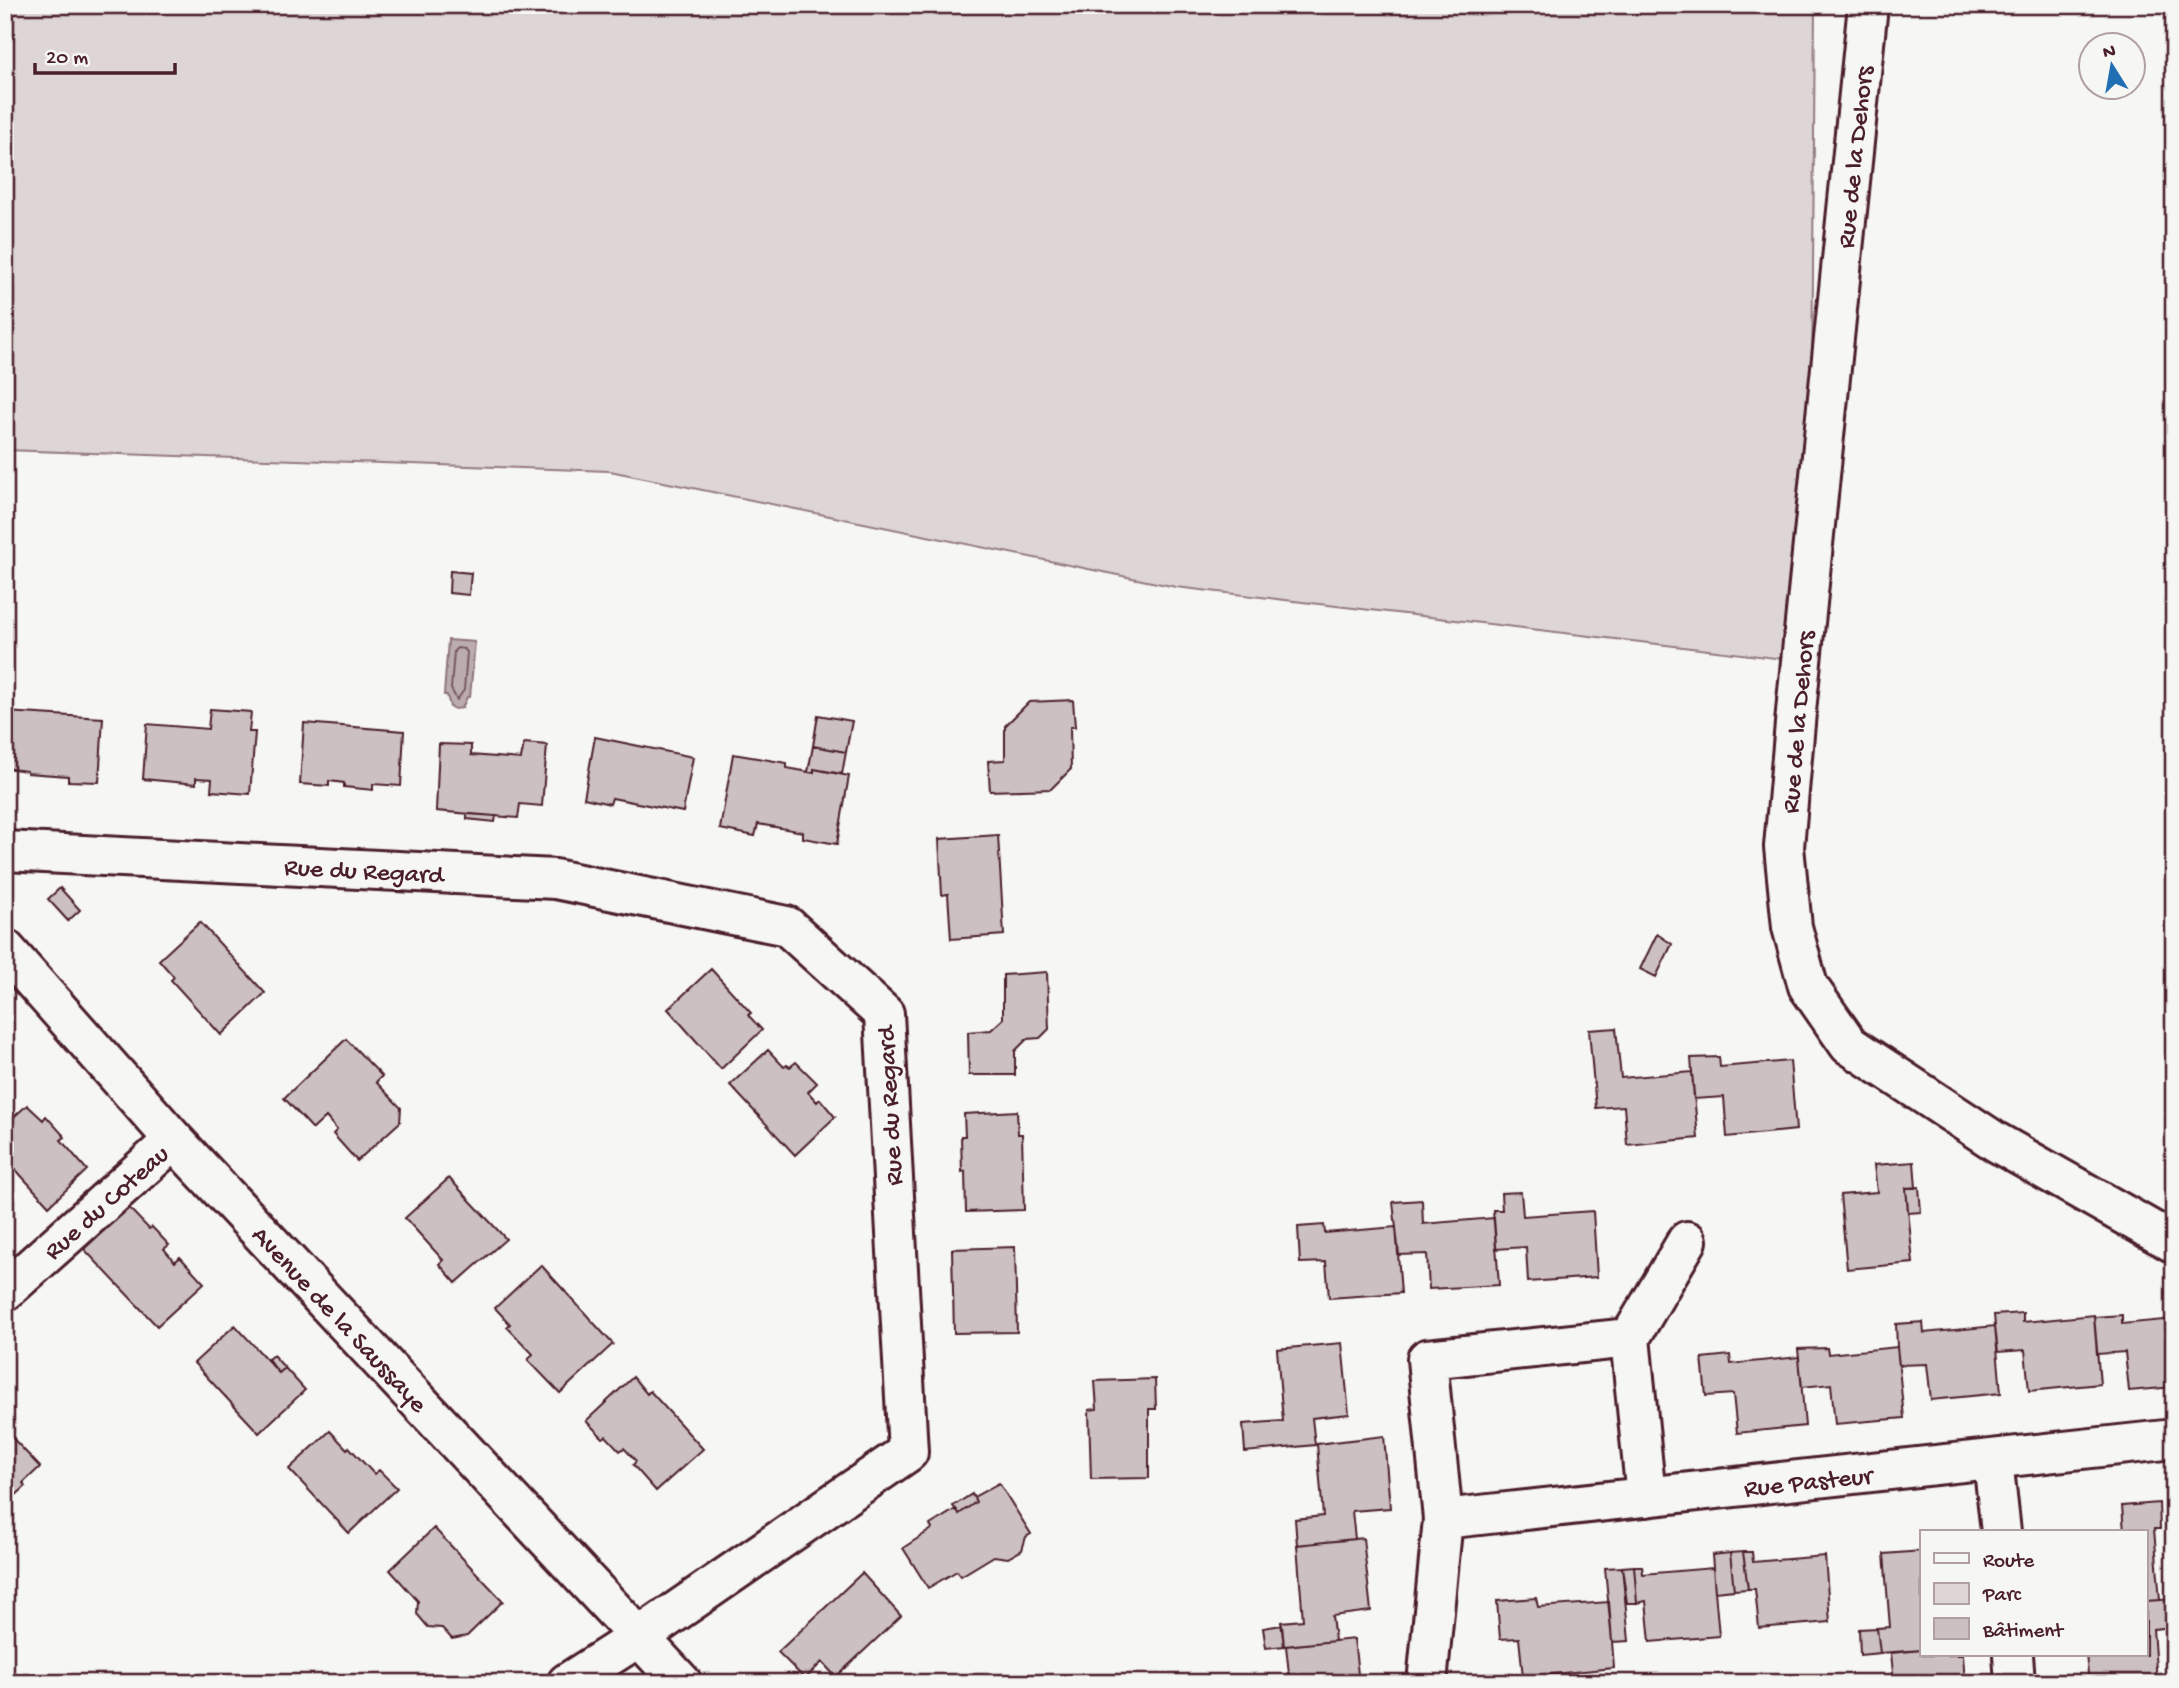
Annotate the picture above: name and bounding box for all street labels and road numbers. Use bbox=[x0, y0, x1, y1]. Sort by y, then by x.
street label: Rue de la Dehors bbox=[1832, 63, 1883, 250]
street label: Rue de la Dehors bbox=[1777, 628, 1824, 815]
street label: Rue du Regard bbox=[283, 854, 446, 893]
street label: Rue du Regard bbox=[873, 1023, 912, 1186]
street label: Rue du Coteau bbox=[39, 1140, 177, 1268]
street label: Avenue de la Saussaye bbox=[243, 1221, 433, 1421]
street label: Rue Pasteur bbox=[1743, 1462, 1877, 1507]

